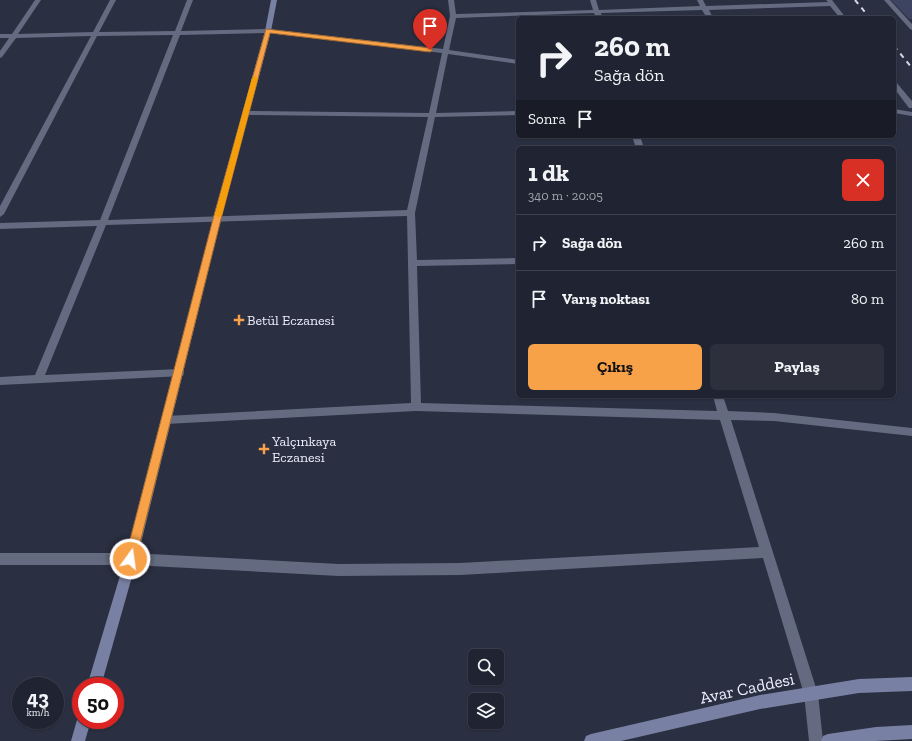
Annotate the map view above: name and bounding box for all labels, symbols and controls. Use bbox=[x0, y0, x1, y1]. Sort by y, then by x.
pin bbox=[413, 9, 447, 50]
icon: arrive bbox=[419, 15, 441, 37]
text: 260 m bbox=[594, 30, 670, 63]
icon: right bbox=[528, 32, 580, 84]
text: Sağa dön bbox=[594, 64, 664, 86]
icon: arrive bbox=[574, 108, 596, 130]
text: Sonra bbox=[528, 110, 566, 128]
text: 1 dk bbox=[528, 158, 569, 187]
button: close bbox=[842, 159, 884, 201]
text: 340 m · 20:05 bbox=[528, 188, 603, 203]
icon: right bbox=[528, 232, 550, 254]
text: Sağa dön bbox=[562, 234, 622, 252]
text: 260 m bbox=[843, 234, 884, 252]
icon: arrive bbox=[528, 288, 550, 310]
text: Varış noktası bbox=[562, 290, 650, 308]
text: 80 m bbox=[851, 290, 884, 308]
place label: Betül Eczanesi bbox=[247, 312, 335, 329]
marker: Betül Eczanesi bbox=[234, 315, 244, 325]
button: Çıkış bbox=[528, 344, 702, 390]
button: Paylaş bbox=[710, 344, 884, 390]
place label: Yalçınkaya Eczanesi bbox=[271, 433, 336, 466]
marker: Yalçınkaya Eczanesi bbox=[259, 444, 269, 454]
position arrow bbox=[109, 538, 151, 580]
map controls bbox=[468, 649, 504, 729]
button: search bbox=[468, 649, 504, 685]
street label: Avar Caddesi bbox=[698, 668, 796, 708]
speed limit sign: 50 bbox=[72, 677, 124, 729]
text: 43 bbox=[27, 686, 49, 710]
button: layers bbox=[468, 693, 504, 729]
text: km/h bbox=[27, 707, 49, 719]

